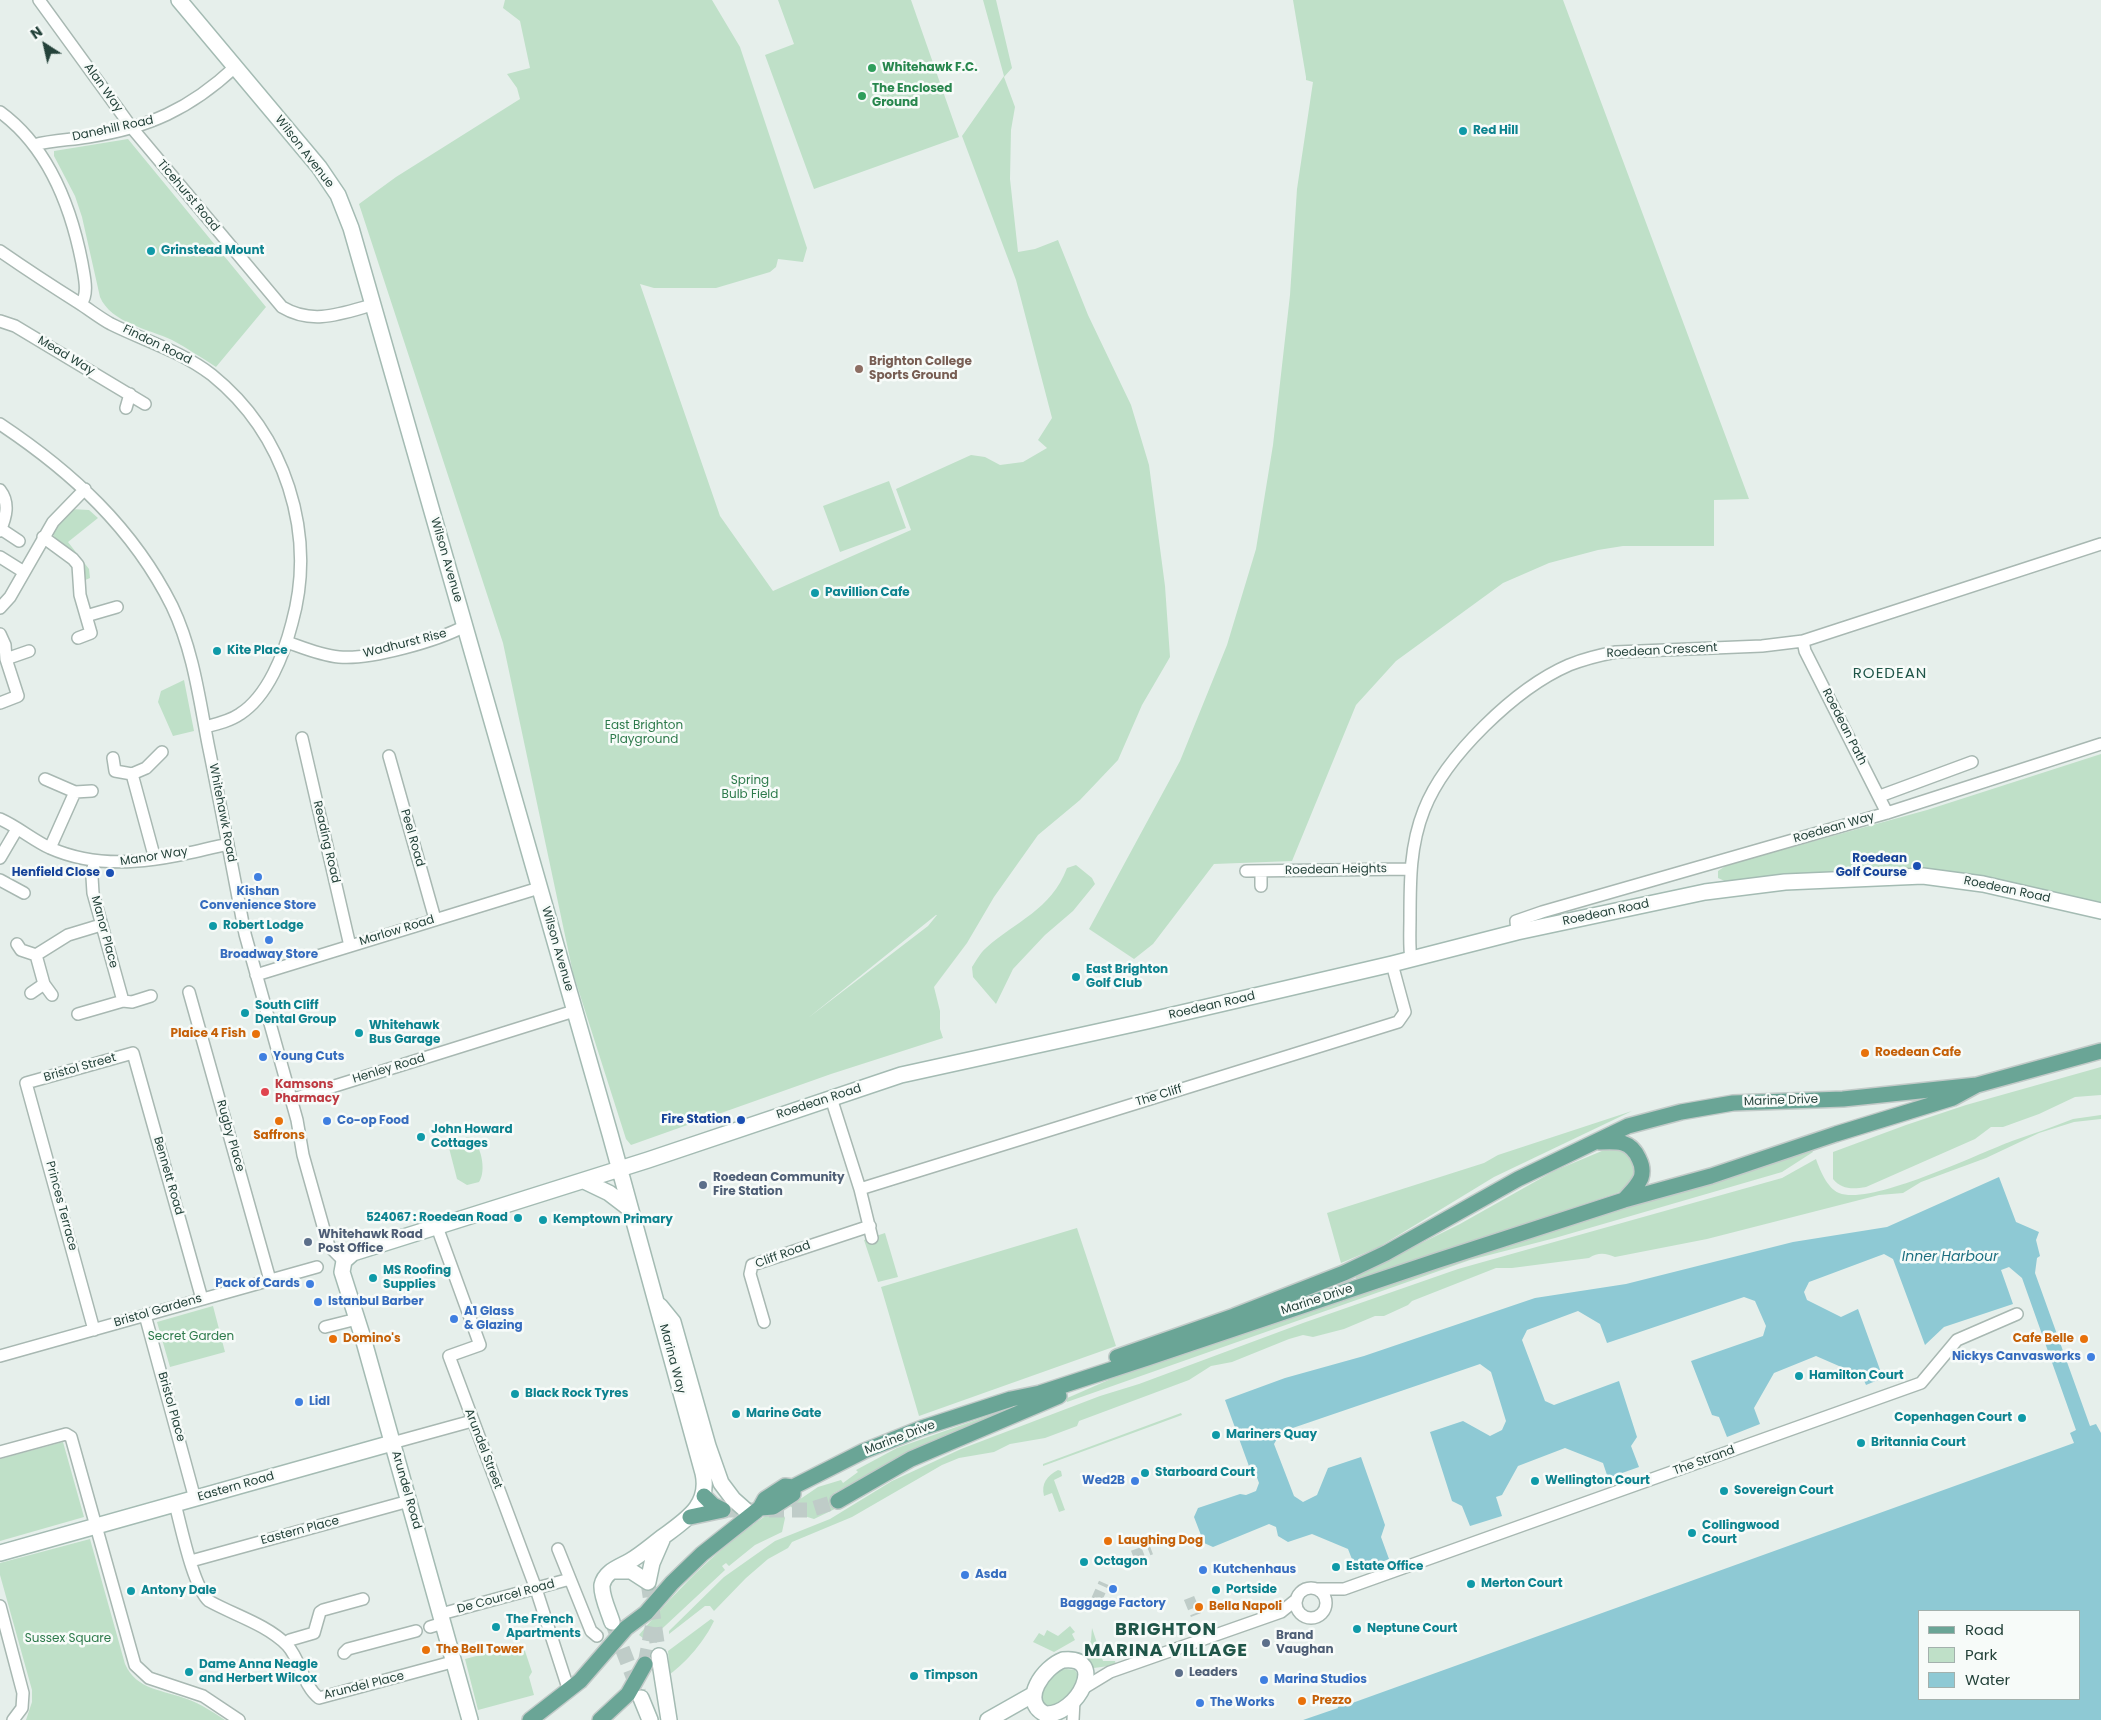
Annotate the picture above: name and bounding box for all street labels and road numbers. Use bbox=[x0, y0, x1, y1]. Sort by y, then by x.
street label: Alan Way bbox=[81, 61, 125, 115]
street label: Danehill Road bbox=[71, 113, 155, 145]
street label: Wilson Avenue bbox=[271, 113, 337, 191]
street label: Ticehurst Road bbox=[154, 157, 222, 235]
street label: Findon Road bbox=[120, 322, 194, 368]
street label: Mead Way bbox=[35, 333, 97, 379]
street label: Wilson Avenue bbox=[427, 516, 465, 604]
street label: Wadhurst Rise bbox=[362, 627, 448, 661]
street label: Roedean Crescent bbox=[1606, 641, 1718, 661]
street label: Roedean Path bbox=[1819, 686, 1869, 768]
street label: Whitehawk Road bbox=[205, 762, 239, 864]
street label: Reading Road bbox=[310, 799, 342, 885]
street label: Peel Road bbox=[397, 808, 427, 868]
street label: Roedean Way bbox=[1792, 810, 1876, 846]
street label: Manor Way bbox=[119, 845, 189, 869]
street label: Roedean Heights bbox=[1285, 862, 1387, 878]
street label: Roedean Road bbox=[1962, 874, 2052, 906]
street label: Manor Place bbox=[87, 894, 121, 970]
street label: Roedean Road bbox=[1561, 897, 1651, 929]
street label: Wilson Avenue bbox=[538, 905, 576, 993]
street label: Marlow Road bbox=[358, 913, 436, 949]
street label: Roedean Road bbox=[1167, 989, 1257, 1023]
street label: Bristol Street bbox=[42, 1051, 118, 1085]
street label: Henley Road bbox=[351, 1051, 427, 1087]
street label: Roedean Road bbox=[775, 1082, 863, 1122]
street label: The Cliff bbox=[1134, 1082, 1184, 1110]
street label: Marine Drive bbox=[1744, 1093, 1818, 1109]
street label: Rugby Place bbox=[213, 1098, 247, 1174]
street label: Bennett Road bbox=[150, 1135, 186, 1217]
street label: Princes Terrace bbox=[42, 1160, 80, 1252]
street label: Cliff Road bbox=[754, 1238, 812, 1272]
street label: Marine Drive bbox=[1279, 1282, 1355, 1318]
street label: Bristol Gardens bbox=[112, 1292, 204, 1330]
street label: Marina Way bbox=[656, 1323, 688, 1395]
street label: Bristol Place bbox=[154, 1370, 188, 1444]
street label: Arundel Street bbox=[461, 1407, 505, 1491]
street label: Marine Drive bbox=[863, 1418, 937, 1458]
street label: The Strand bbox=[1671, 1443, 1737, 1479]
street label: Arundel Road bbox=[388, 1449, 424, 1531]
street label: Eastern Road bbox=[196, 1469, 276, 1505]
street label: Eastern Place bbox=[259, 1514, 341, 1548]
street label: De Courcel Road bbox=[456, 1577, 556, 1617]
street label: Arundel Place bbox=[322, 1669, 406, 1703]

